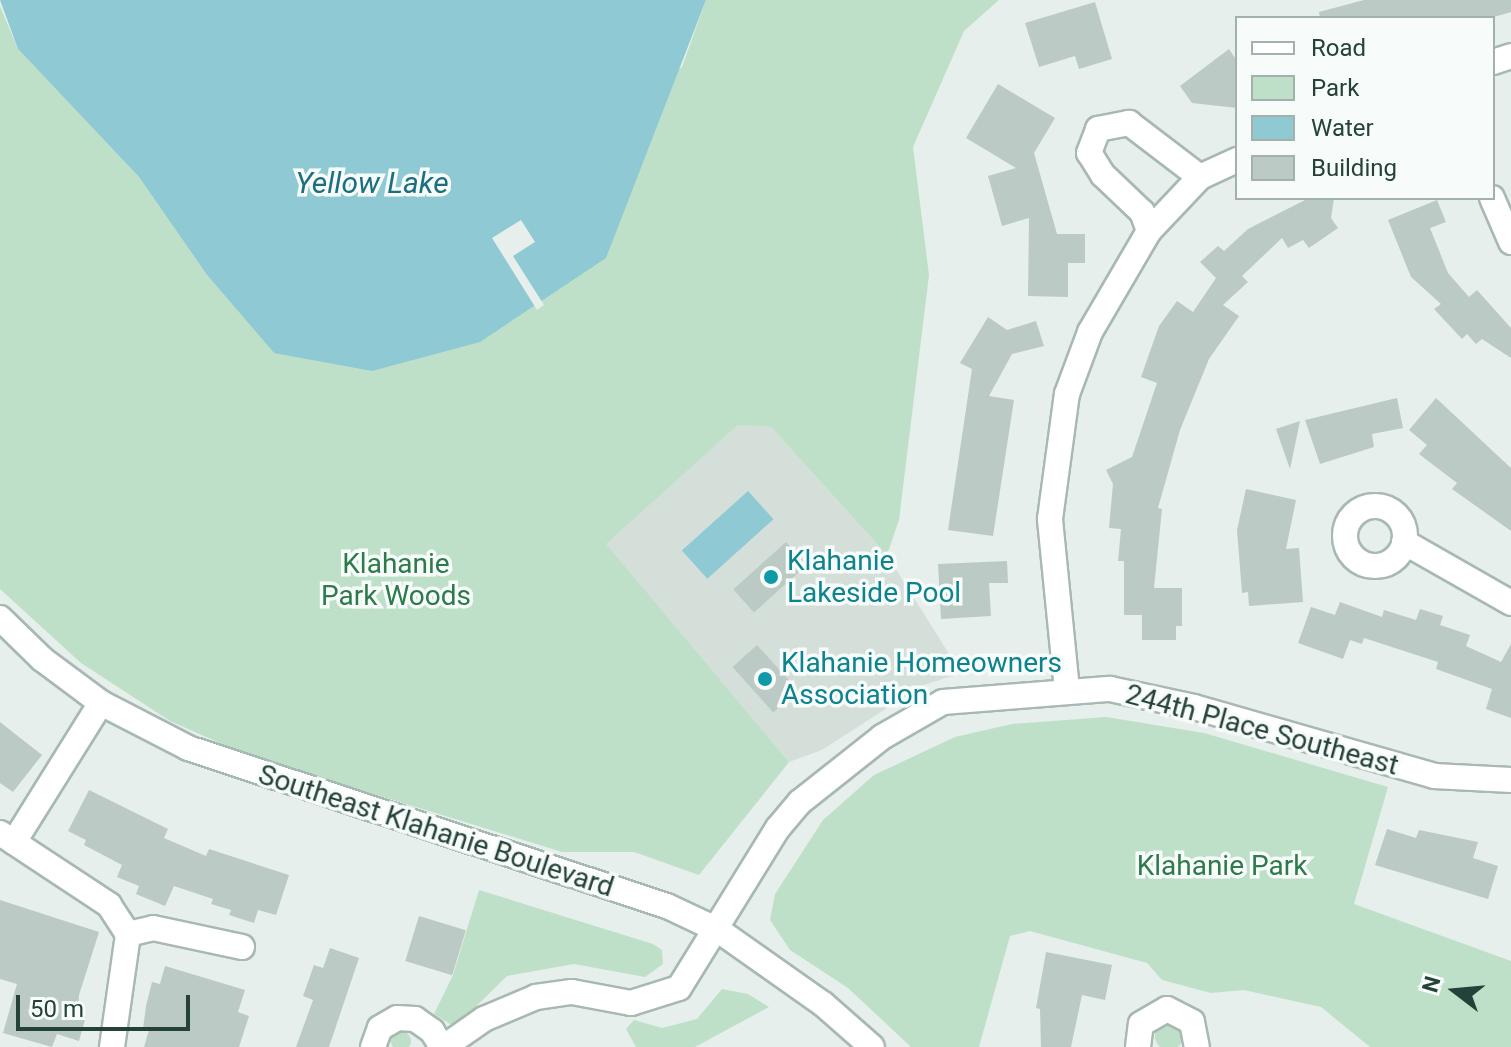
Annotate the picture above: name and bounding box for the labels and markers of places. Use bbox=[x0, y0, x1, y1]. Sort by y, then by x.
place label: Klahanie Lakeside Pool bbox=[787, 544, 961, 610]
marker: Klahanie Lakeside Pool bbox=[762, 568, 780, 586]
place label: Klahanie Homeowners Association bbox=[781, 646, 1062, 712]
marker: Klahanie Homeowners Association bbox=[756, 670, 774, 688]

